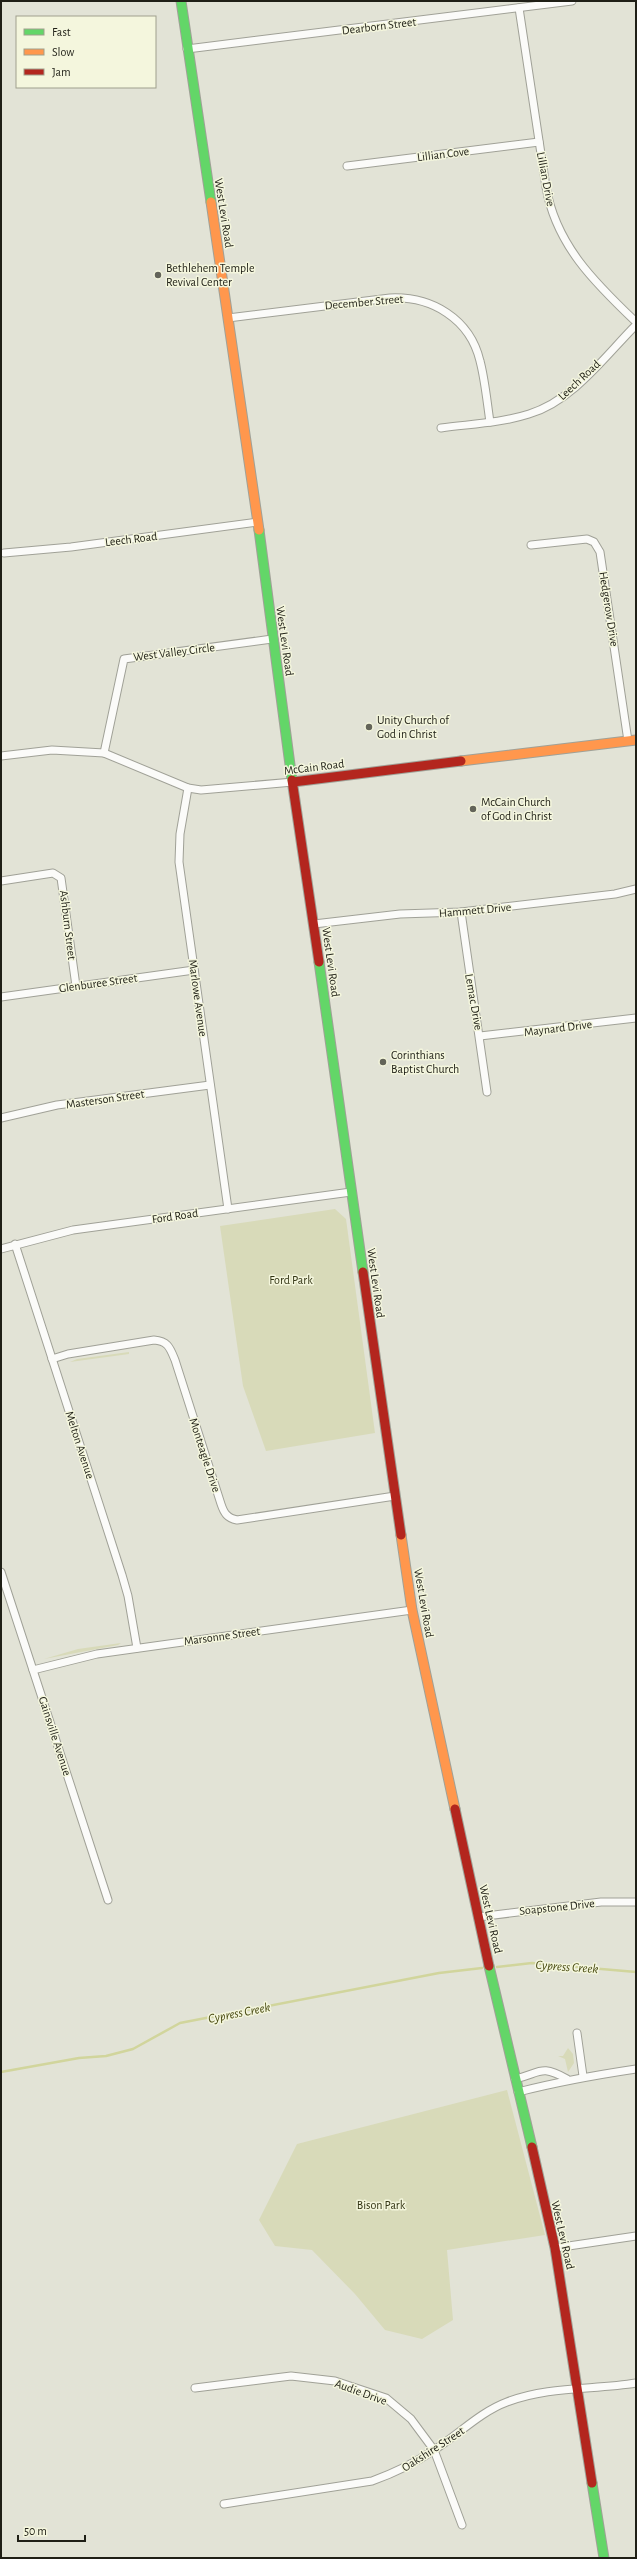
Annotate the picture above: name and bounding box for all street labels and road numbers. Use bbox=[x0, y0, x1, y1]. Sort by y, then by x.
street label: Dearborn Street bbox=[341, 15, 417, 37]
street label: Lillian Cove bbox=[416, 145, 470, 163]
street label: Lillian Drive bbox=[535, 151, 557, 207]
street label: West Levi Road bbox=[213, 177, 235, 249]
street label: December Street bbox=[324, 293, 404, 311]
street label: Leech Road bbox=[556, 358, 602, 402]
street label: Leech Road bbox=[104, 530, 158, 548]
street label: Hedgerow Drive bbox=[597, 571, 621, 647]
street label: West Levi Road bbox=[274, 605, 296, 677]
street label: West Valley Circle bbox=[132, 641, 216, 664]
street label: McCain Road bbox=[283, 757, 345, 777]
street label: Ashburn Street bbox=[58, 889, 78, 961]
street label: Hammett Drive bbox=[438, 901, 512, 919]
street label: West Levi Road bbox=[320, 926, 342, 998]
street label: Marlowe Avenue bbox=[187, 959, 209, 1037]
street label: Glenburee Street bbox=[58, 972, 138, 994]
street label: Lemac Drive bbox=[463, 973, 485, 1031]
street label: Maynard Drive bbox=[523, 1018, 593, 1039]
street label: Masterson Street bbox=[65, 1088, 145, 1110]
street label: Ford Road bbox=[151, 1207, 199, 1225]
street label: West Levi Road bbox=[365, 1247, 387, 1319]
street label: Melton Avenue bbox=[63, 1410, 97, 1480]
street label: Monteagle Drive bbox=[187, 1416, 223, 1494]
street label: West Levi Road bbox=[412, 1567, 436, 1639]
street label: Marsonne Street bbox=[183, 1625, 261, 1647]
street label: Gainsville Avenue bbox=[37, 1695, 73, 1777]
street label: West Levi Road bbox=[477, 1883, 505, 1955]
street label: Soapstone Drive bbox=[519, 1897, 595, 1917]
street label: West Levi Road bbox=[549, 2199, 577, 2271]
street label: Audie Drive bbox=[333, 2377, 389, 2407]
street label: Oakshire Street bbox=[400, 2424, 467, 2474]

